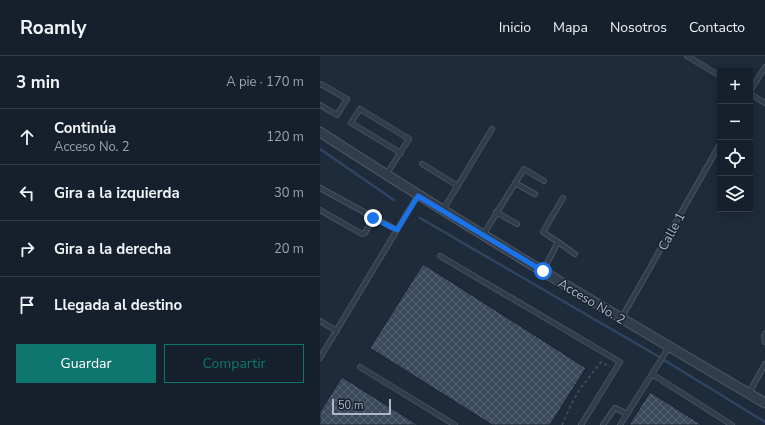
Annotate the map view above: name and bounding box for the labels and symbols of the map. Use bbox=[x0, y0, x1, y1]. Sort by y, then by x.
route end bbox=[364, 209, 382, 227]
street label: Calle 1 bbox=[654, 209, 690, 254]
route start bbox=[534, 262, 552, 280]
street label: Acceso No. 2 bbox=[554, 275, 629, 329]
scale bar bbox=[332, 397, 391, 416]

